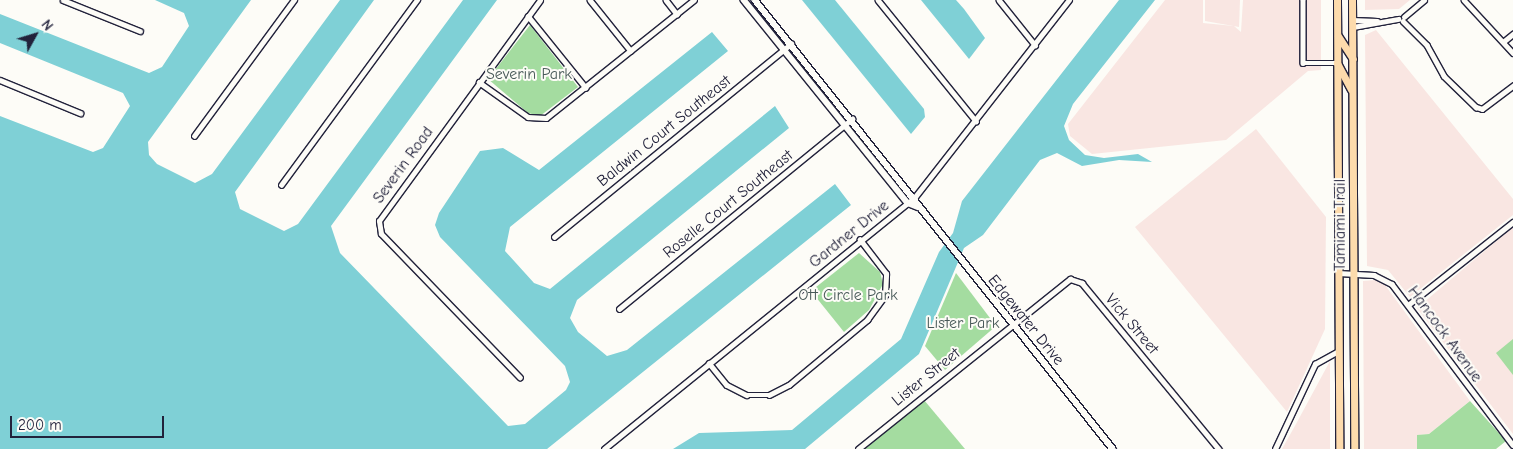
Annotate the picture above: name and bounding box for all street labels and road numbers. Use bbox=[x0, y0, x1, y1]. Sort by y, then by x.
street label: Baldwin Court Southeast bbox=[593, 71, 735, 191]
street label: Severin Road bbox=[369, 123, 437, 207]
street label: Roselle Court Southeast bbox=[659, 146, 797, 262]
street label: Tamiami Trail bbox=[1330, 179, 1350, 271]
street label: Gardner Drive bbox=[805, 196, 893, 272]
street label: Edgewater Drive bbox=[984, 271, 1068, 369]
street label: Hancock Avenue bbox=[1404, 282, 1486, 386]
street label: Vick Street bbox=[1101, 290, 1163, 358]
street label: Lister Street bbox=[888, 344, 964, 410]

